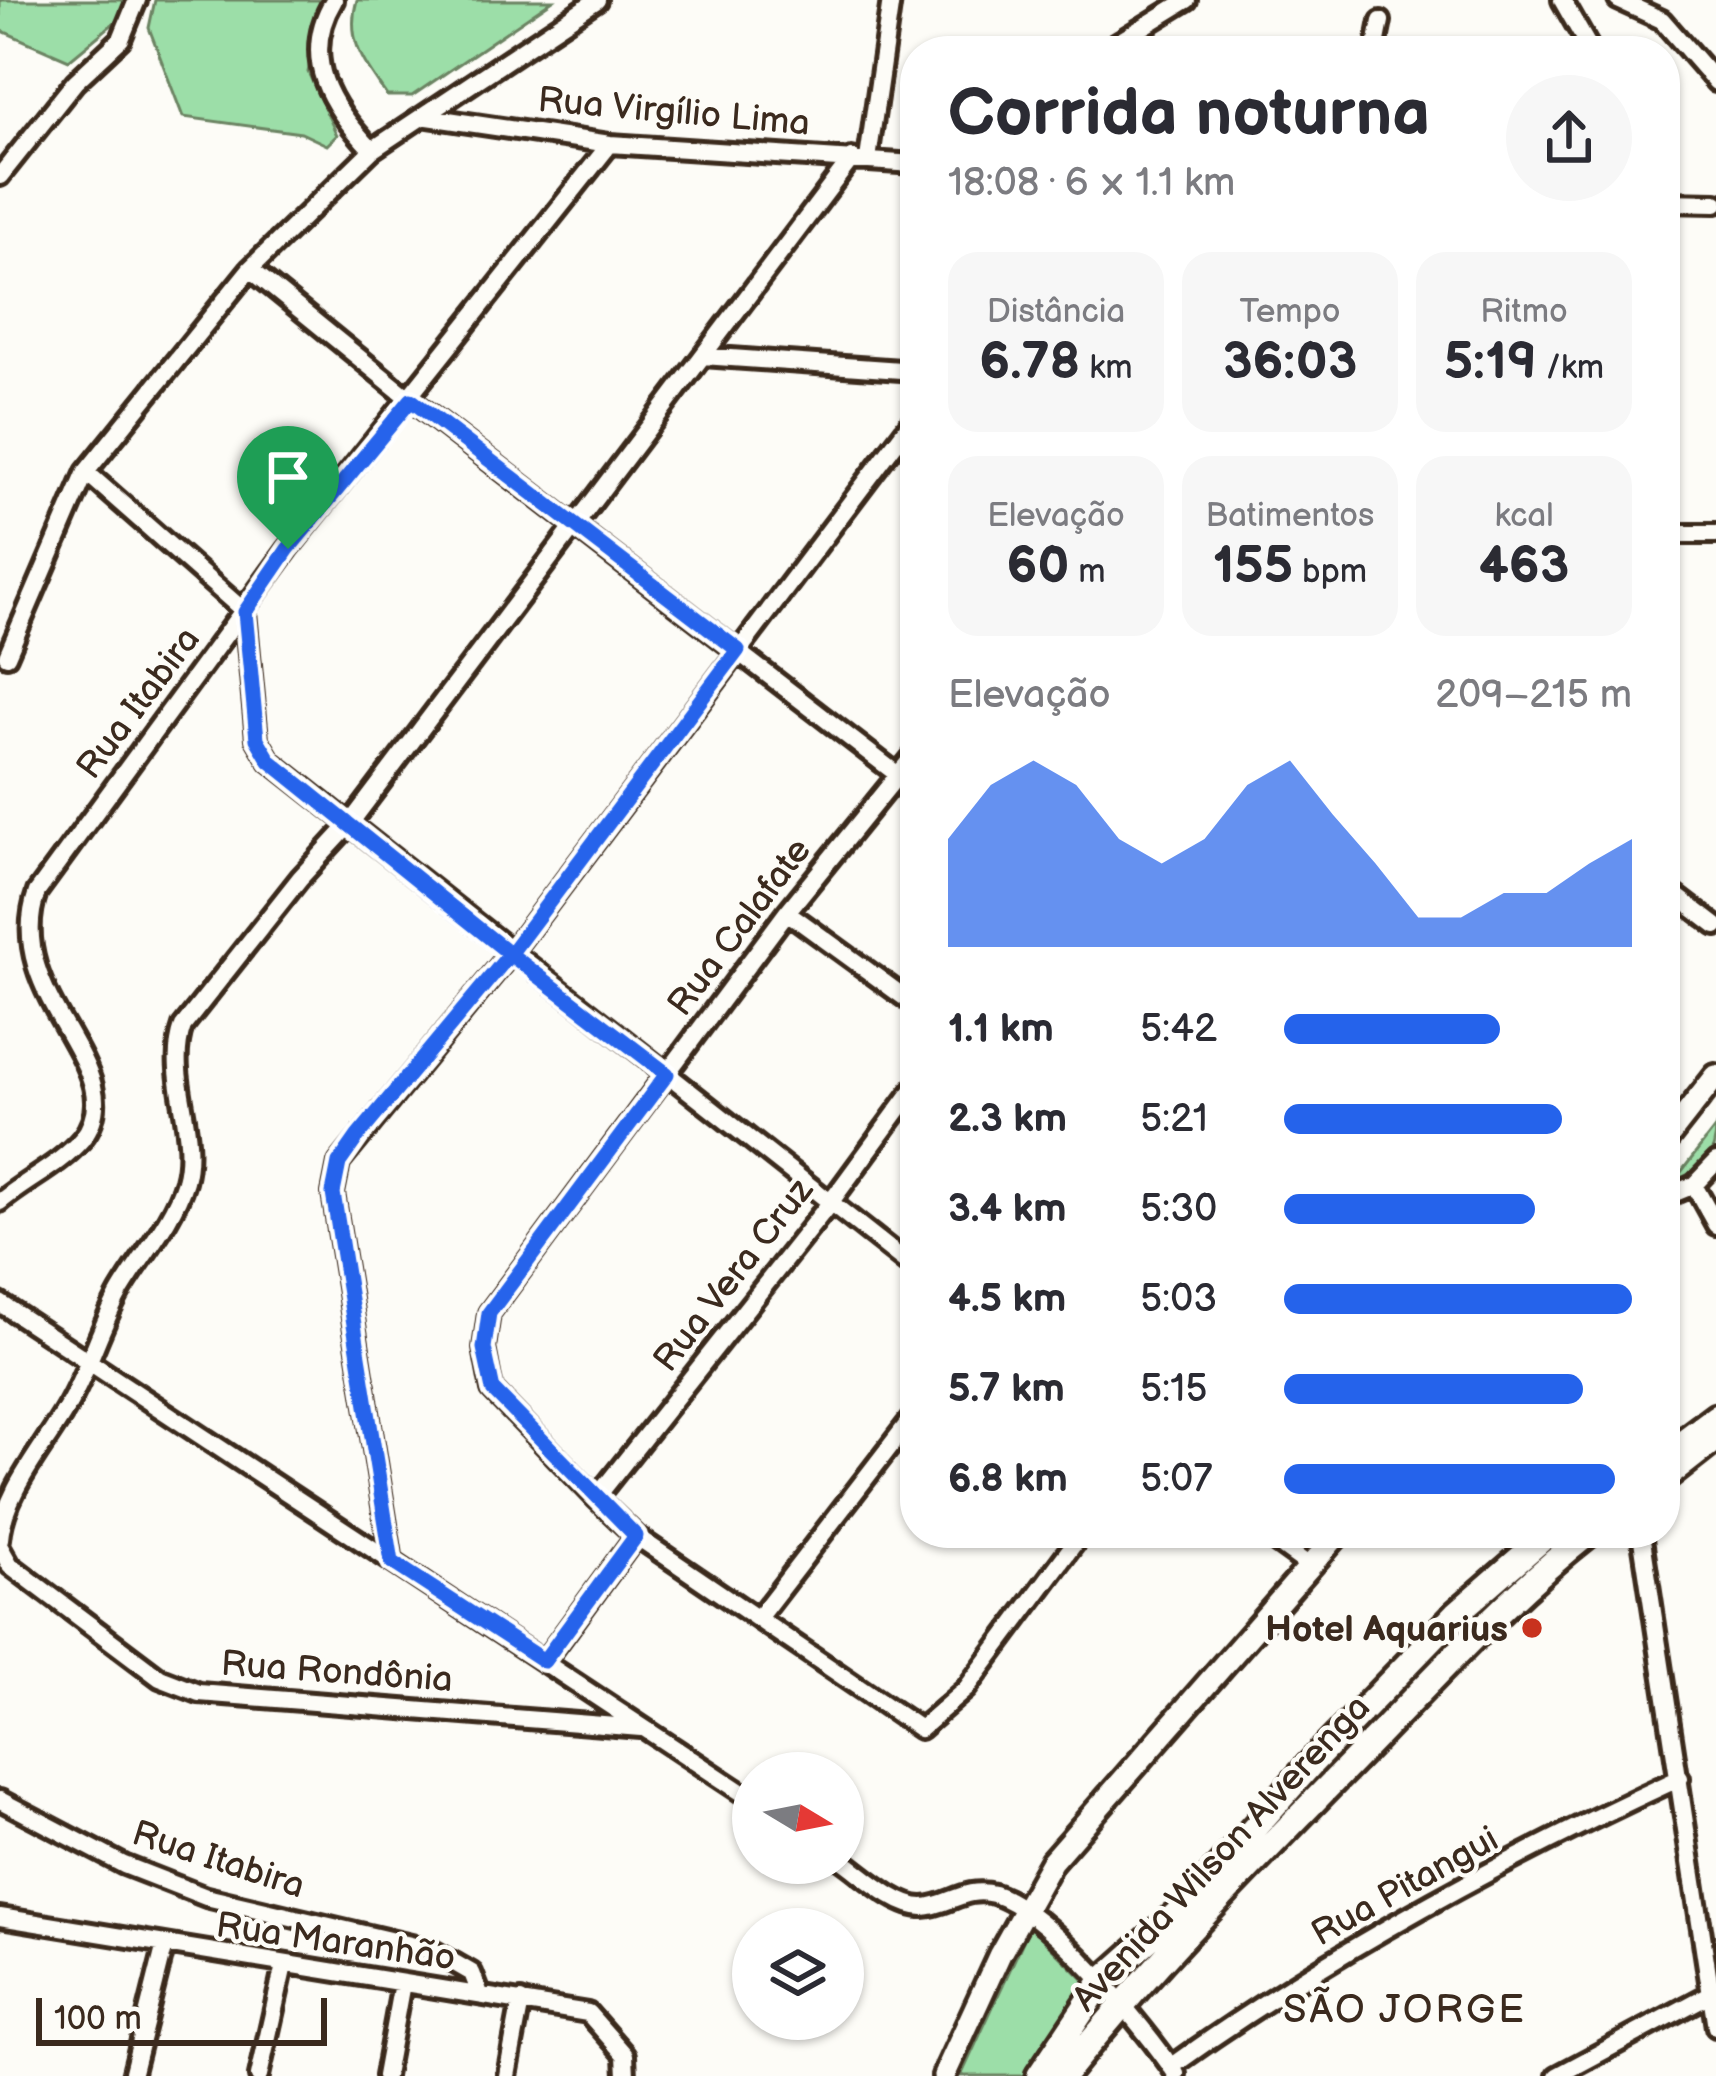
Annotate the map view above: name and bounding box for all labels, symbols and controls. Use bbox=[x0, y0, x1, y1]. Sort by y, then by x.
text: Corrida noturna bbox=[948, 75, 1430, 154]
button: share bbox=[1506, 75, 1632, 201]
street label: Rua Virgílio Lima bbox=[536, 79, 812, 146]
text: 18:08 · 6 × 1.1 km bbox=[948, 160, 1235, 207]
text: Distância bbox=[987, 292, 1125, 332]
text: Tempo bbox=[1239, 292, 1341, 332]
text: Ritmo bbox=[1480, 292, 1568, 332]
text: 6.78 bbox=[979, 332, 1080, 393]
text: 36:03 bbox=[1223, 332, 1357, 393]
text: 5:19 bbox=[1444, 332, 1537, 393]
text: km bbox=[1080, 348, 1133, 388]
text: /km bbox=[1537, 348, 1604, 388]
pin bbox=[237, 426, 339, 549]
icon: arrive bbox=[255, 444, 321, 510]
text: Elevação bbox=[987, 496, 1125, 536]
text: Batimentos bbox=[1206, 496, 1374, 536]
text: kcal bbox=[1494, 496, 1554, 536]
text: 60 bbox=[1007, 536, 1069, 597]
text: 155 bbox=[1213, 536, 1293, 597]
text: 463 bbox=[1479, 536, 1569, 597]
text: m bbox=[1069, 552, 1105, 592]
text: bpm bbox=[1293, 552, 1367, 592]
street label: Rua Itabira bbox=[68, 619, 210, 788]
text: Elevação bbox=[948, 672, 1111, 719]
text: 209–215 m bbox=[1435, 672, 1632, 719]
street label: Rua Calafate bbox=[659, 830, 821, 1025]
text: 1.1 km bbox=[948, 1006, 1054, 1053]
text: 5:42 bbox=[1140, 1006, 1217, 1053]
text: 2.3 km bbox=[948, 1096, 1067, 1143]
text: 5:21 bbox=[1140, 1096, 1208, 1143]
street label: Rua Vera Cruz bbox=[645, 1170, 823, 1381]
text: 3.4 km bbox=[948, 1186, 1067, 1233]
text: 5:30 bbox=[1140, 1186, 1217, 1233]
text: 4.5 km bbox=[948, 1276, 1066, 1323]
text: 5:03 bbox=[1140, 1276, 1217, 1323]
text: 5.7 km bbox=[948, 1366, 1065, 1413]
text: 5:15 bbox=[1140, 1366, 1208, 1413]
text: 6.8 km bbox=[948, 1456, 1068, 1503]
text: 5:07 bbox=[1140, 1456, 1212, 1503]
place label: Hotel Aquarius bbox=[1265, 1609, 1508, 1652]
marker: Hotel Aquarius bbox=[1519, 1615, 1545, 1641]
street label: Rua Rondônia bbox=[220, 1643, 454, 1702]
street label: Avenida Wilson Alverenga bbox=[1064, 1687, 1380, 2021]
north arrow bbox=[732, 1752, 864, 1884]
map controls bbox=[732, 1752, 864, 2040]
street label: Rua Itabira bbox=[127, 1812, 310, 1908]
street label: Rua Pitangui bbox=[1304, 1818, 1506, 1956]
street label: Rua Maranhão bbox=[213, 1904, 458, 1981]
button: layers bbox=[732, 1908, 864, 2040]
district label: SÃO JORGE bbox=[1283, 1986, 1527, 2034]
scale bar bbox=[36, 1992, 327, 2045]
text: 100 m bbox=[54, 1999, 142, 2039]

